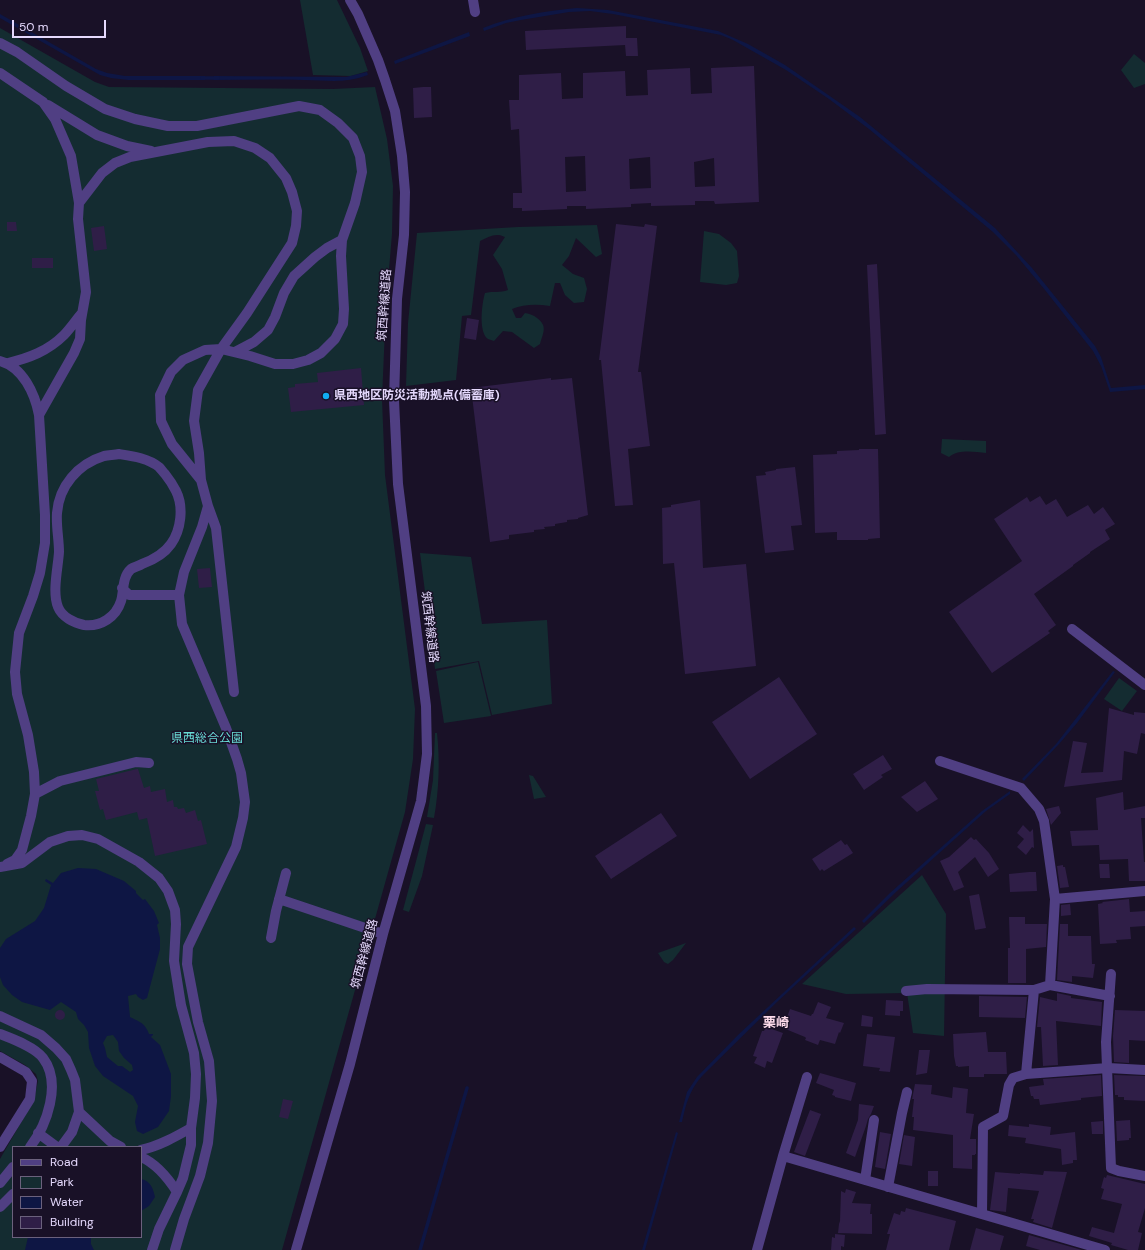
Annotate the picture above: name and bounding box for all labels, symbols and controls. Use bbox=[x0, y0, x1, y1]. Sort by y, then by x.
scale bar bbox=[14, 12, 108, 38]
text: 50 m bbox=[19, 19, 48, 35]
street label: 筑西幹線道路 bbox=[375, 269, 395, 341]
place label: 県西地区防災活動拠点(備蓄庫) bbox=[334, 389, 500, 403]
marker: 県西地区防災活動拠点(備蓄庫) bbox=[321, 391, 331, 401]
street label: 筑西幹線道路 bbox=[417, 590, 441, 664]
park label: 県西総合公園 bbox=[171, 732, 243, 746]
street label: 筑西幹線道路 bbox=[349, 917, 381, 991]
district label: 栗崎 bbox=[763, 1016, 789, 1032]
legend bbox=[12, 1146, 142, 1238]
text: Road bbox=[50, 1154, 78, 1170]
text: Park bbox=[50, 1174, 74, 1190]
text: Water bbox=[50, 1194, 83, 1210]
text: Building bbox=[50, 1214, 94, 1230]

